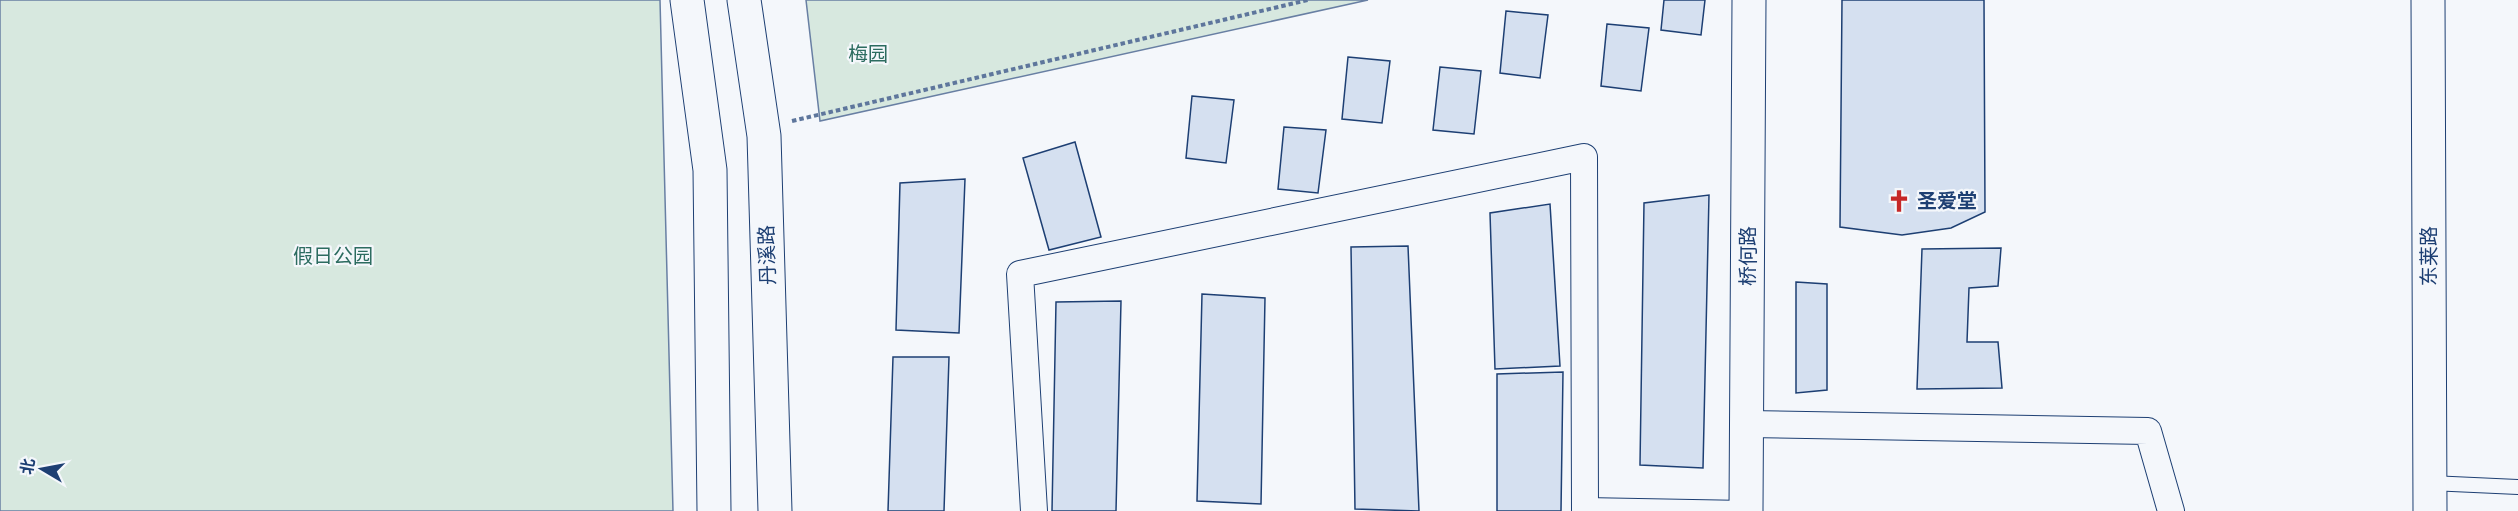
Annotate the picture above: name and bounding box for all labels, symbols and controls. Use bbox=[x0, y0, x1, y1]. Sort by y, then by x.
park label: 梅园 bbox=[848, 40, 888, 68]
place label: 圣爱堂 bbox=[1917, 187, 1977, 215]
church icon: 圣爱堂 bbox=[1886, 188, 1912, 214]
street label: 丹溪路 bbox=[752, 225, 782, 285]
street label: 桥何路 bbox=[1734, 226, 1762, 286]
street label: 东莱路 bbox=[2415, 226, 2443, 286]
park label: 假日公园 bbox=[293, 242, 373, 270]
north arrow bbox=[12, 439, 72, 499]
text: 北 bbox=[15, 457, 40, 476]

